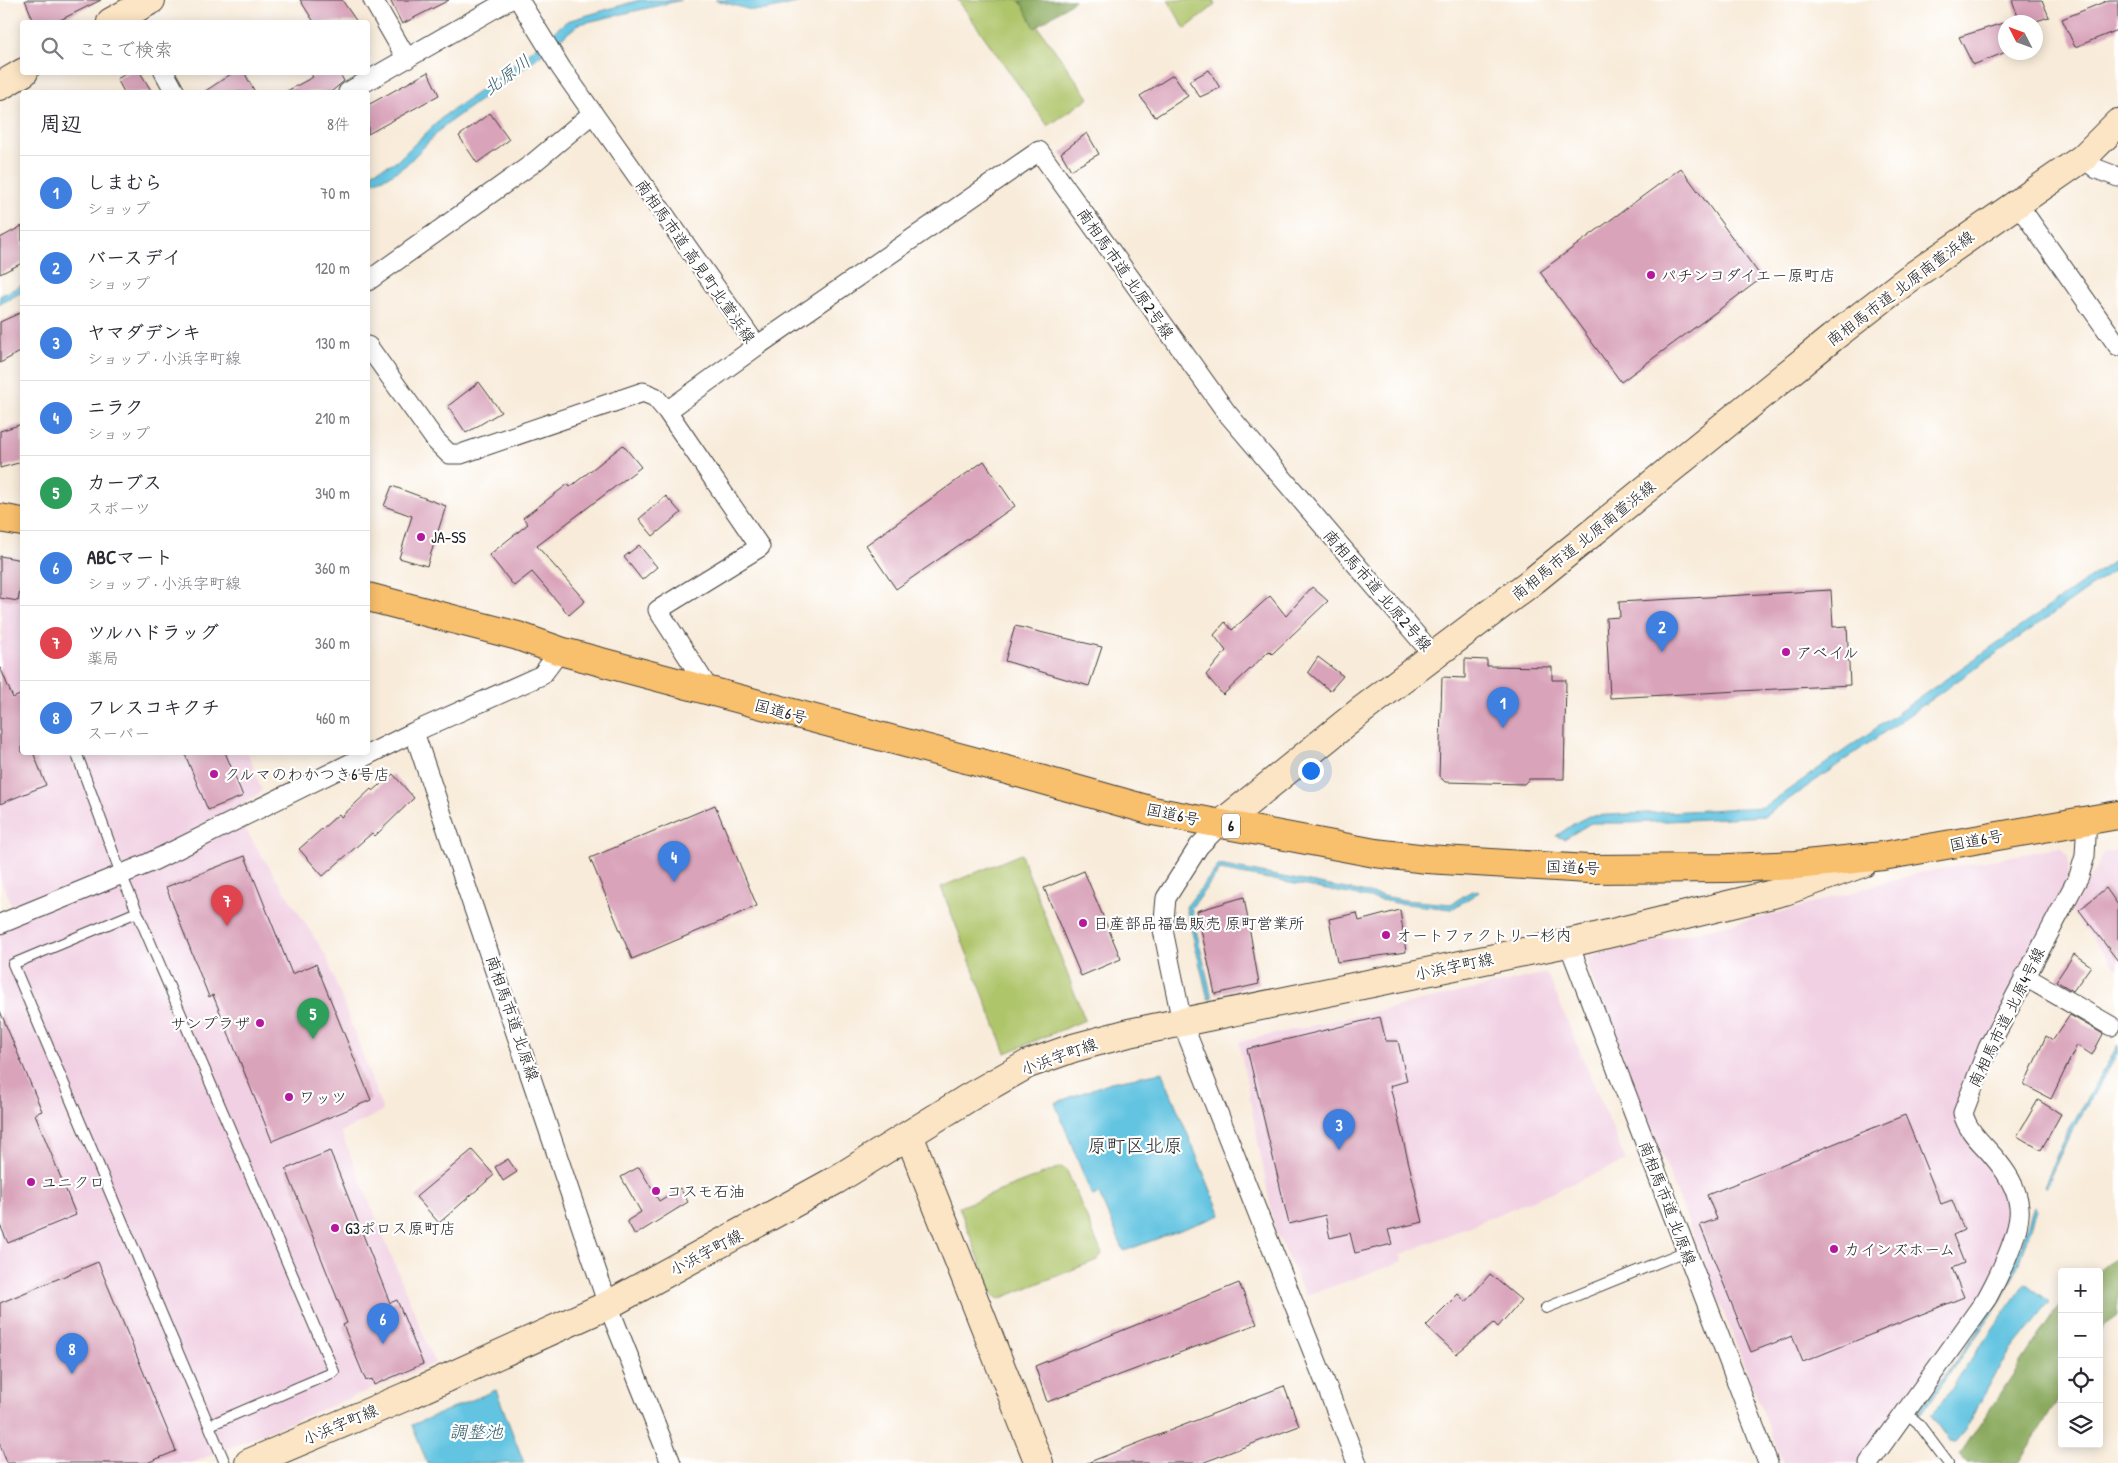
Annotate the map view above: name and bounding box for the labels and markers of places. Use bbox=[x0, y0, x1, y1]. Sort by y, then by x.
place label: パチンコダイエー原町店 bbox=[1661, 264, 1835, 286]
marker: パチンコダイエー原町店 bbox=[1645, 269, 1657, 281]
place label: JA-SS bbox=[431, 526, 467, 548]
marker: JA-SS bbox=[415, 531, 427, 543]
pin: 2 bbox=[1646, 611, 1678, 652]
place label: アベイル bbox=[1796, 641, 1859, 663]
marker: アベイル bbox=[1780, 646, 1792, 658]
pin: 1 bbox=[1487, 687, 1519, 728]
place label: クルマのわかつき6号店 bbox=[224, 763, 390, 785]
marker: クルマのわかつき6号店 bbox=[208, 768, 220, 780]
pin: 4 bbox=[658, 841, 690, 882]
pin: 7 bbox=[211, 885, 243, 926]
place label: 日産部品福島販売 原町営業所 bbox=[1093, 912, 1305, 934]
marker: 日産部品福島販売 原町営業所 bbox=[1077, 917, 1089, 929]
place label: オートファクトリー杉内 bbox=[1396, 924, 1572, 946]
marker: オートファクトリー杉内 bbox=[1380, 929, 1392, 941]
pin: 5 bbox=[297, 998, 329, 1039]
place label: サンプラザ bbox=[170, 1012, 250, 1034]
marker: サンプラザ bbox=[254, 1017, 266, 1029]
place label: ワッツ bbox=[299, 1086, 347, 1108]
marker: ワッツ bbox=[283, 1091, 295, 1103]
pin: 3 bbox=[1323, 1109, 1355, 1150]
place label: ユニクロ bbox=[41, 1171, 105, 1193]
marker: ユニクロ bbox=[25, 1176, 37, 1188]
place label: コスモ石油 bbox=[666, 1180, 745, 1202]
marker: コスモ石油 bbox=[650, 1185, 662, 1197]
place label: G3ポロス原町店 bbox=[345, 1217, 456, 1239]
marker: G3ポロス原町店 bbox=[329, 1222, 341, 1234]
place label: カインズホーム bbox=[1844, 1238, 1955, 1260]
marker: カインズホーム bbox=[1828, 1243, 1840, 1255]
pin: 6 bbox=[367, 1303, 399, 1344]
pin: 8 bbox=[56, 1333, 88, 1374]

